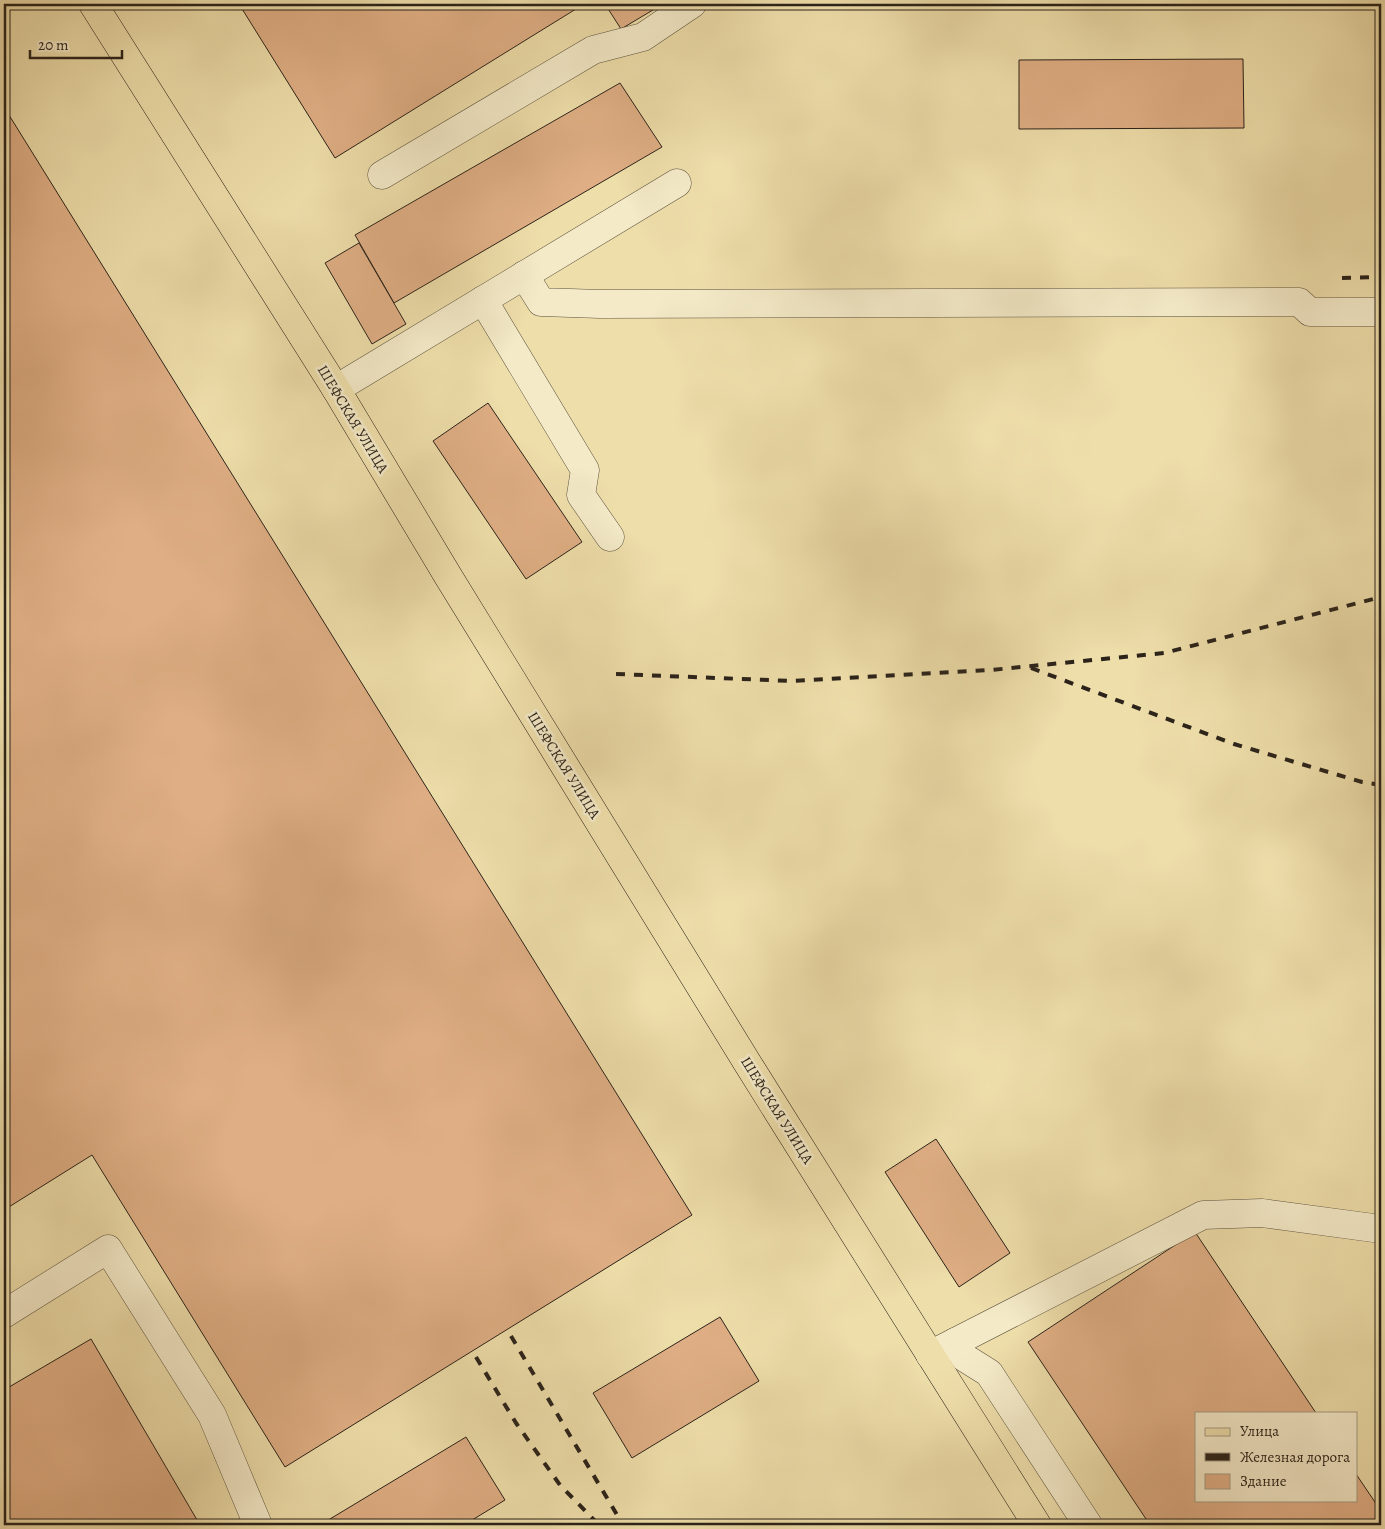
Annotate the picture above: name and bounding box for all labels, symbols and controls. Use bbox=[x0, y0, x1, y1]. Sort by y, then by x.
scale bar bbox=[30, 28, 122, 60]
text: 20 m bbox=[38, 35, 69, 55]
street label: ШЕФСКАЯ УЛИЦА bbox=[313, 361, 393, 477]
street label: ШЕФСКАЯ УЛИЦА bbox=[523, 708, 605, 823]
street label: ШЕФСКАЯ УЛИЦА bbox=[736, 1053, 818, 1168]
legend bbox=[1195, 1412, 1358, 1502]
text: Улица bbox=[1240, 1421, 1279, 1441]
text: Железная дорога bbox=[1240, 1447, 1350, 1467]
text: Здание bbox=[1240, 1471, 1287, 1491]

